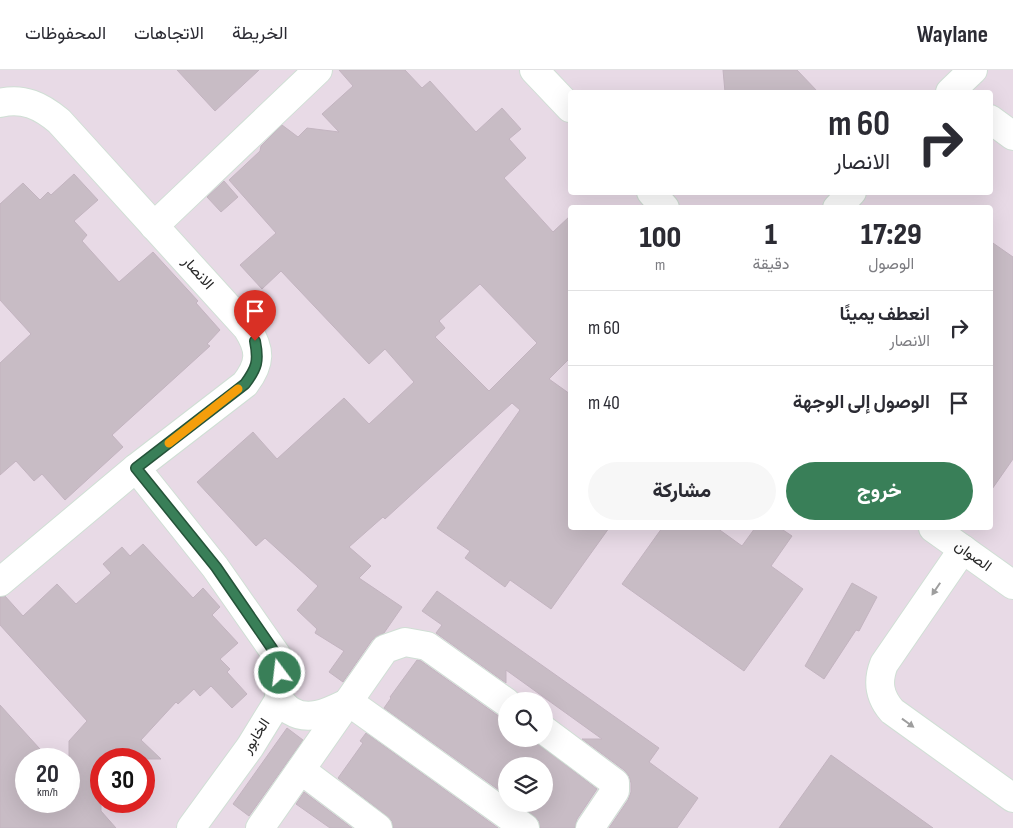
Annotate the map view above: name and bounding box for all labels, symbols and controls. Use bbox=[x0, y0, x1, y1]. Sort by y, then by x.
text: Waylane bbox=[917, 20, 988, 49]
text: المحفوظات bbox=[25, 23, 106, 44]
text: الاتجاهات bbox=[134, 23, 204, 44]
text: الخريطة bbox=[232, 23, 288, 44]
text: 60 m bbox=[828, 103, 890, 146]
icon: right bbox=[908, 110, 973, 175]
text: الانصار bbox=[834, 149, 890, 176]
text: 1 bbox=[765, 217, 777, 253]
text: 17:29 bbox=[861, 217, 922, 253]
text: 100 bbox=[639, 220, 681, 256]
street label: الانصار bbox=[177, 252, 218, 294]
text: دقيقة bbox=[752, 255, 789, 274]
text: الوصول bbox=[868, 255, 914, 274]
text: m bbox=[655, 256, 665, 275]
pin bbox=[234, 290, 276, 341]
icon: arrive bbox=[241, 297, 269, 325]
text: انعطف يمينًا bbox=[839, 303, 930, 326]
icon: right bbox=[945, 314, 973, 342]
text: 60 m bbox=[588, 317, 620, 340]
text: الانصار bbox=[889, 332, 930, 351]
icon: arrive bbox=[945, 389, 973, 417]
text: الوصول إلى الوجهة bbox=[793, 391, 930, 414]
text: 40 m bbox=[588, 392, 620, 415]
button: مشاركة bbox=[588, 462, 776, 520]
button: خروج bbox=[786, 462, 973, 520]
street label: الصوان bbox=[951, 536, 995, 576]
one-way arrow bbox=[931, 583, 941, 596]
position arrow bbox=[253, 646, 305, 698]
map controls bbox=[498, 692, 553, 812]
button: search bbox=[498, 692, 553, 747]
street label: الخابور bbox=[237, 715, 274, 758]
one-way arrow bbox=[902, 718, 915, 728]
speed limit sign: 30 bbox=[90, 748, 155, 813]
button: layers bbox=[498, 757, 553, 812]
text: 20 bbox=[36, 759, 59, 790]
text: km/h bbox=[37, 785, 58, 800]

